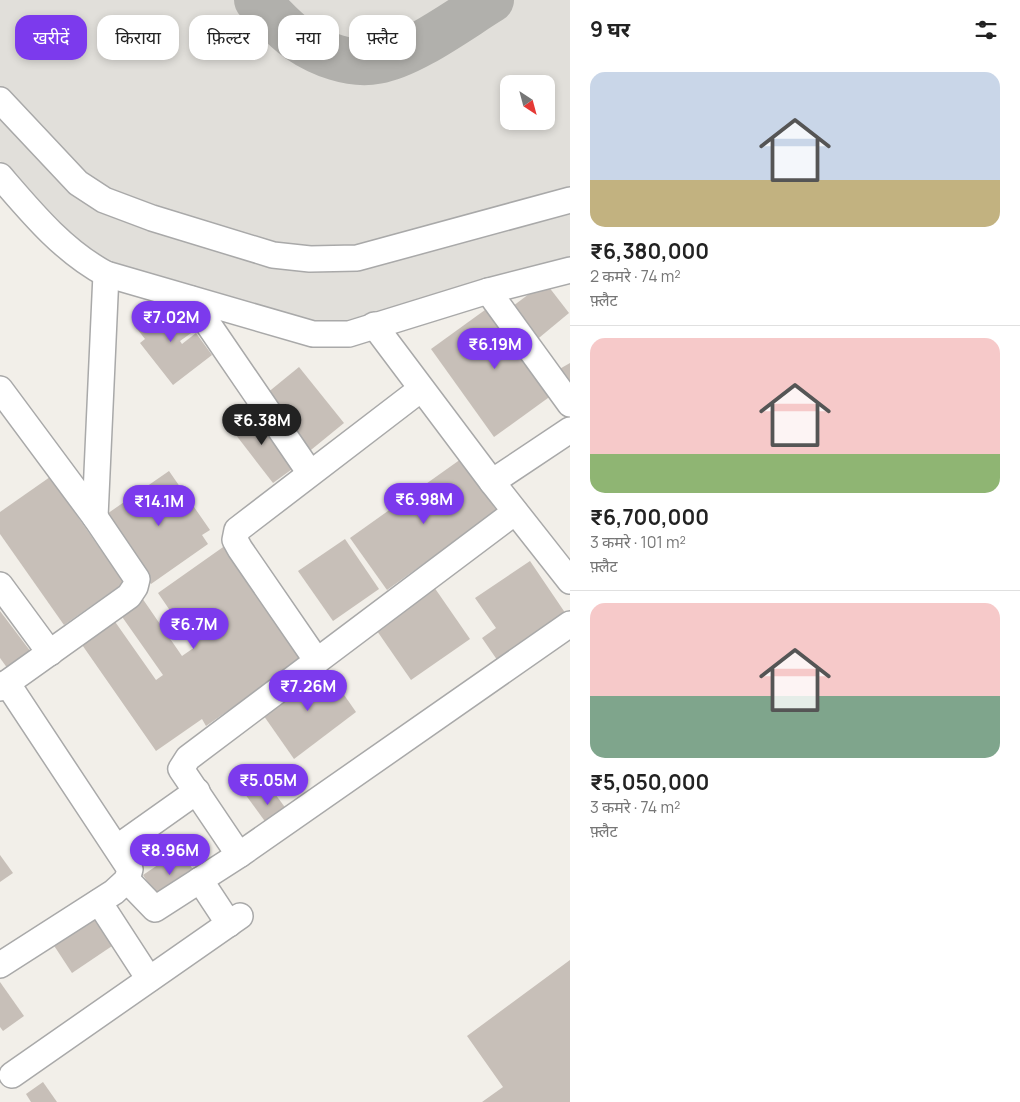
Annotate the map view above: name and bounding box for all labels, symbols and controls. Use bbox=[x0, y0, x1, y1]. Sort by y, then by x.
chip: खरीदें bbox=[15, 15, 87, 60]
chip: किराया bbox=[97, 15, 179, 60]
chip: फ़िल्टर bbox=[189, 15, 268, 60]
chip: नया bbox=[278, 15, 339, 60]
chip: फ़्लैट bbox=[349, 15, 416, 60]
text: 9 घर bbox=[590, 15, 630, 43]
icon: filters bbox=[972, 16, 1000, 44]
north arrow bbox=[500, 75, 555, 130]
map controls bbox=[500, 75, 555, 130]
icon: home bbox=[750, 105, 840, 195]
text: ₹6,380,000 bbox=[590, 237, 709, 265]
text: 2 कमरे · 74 m² bbox=[590, 265, 681, 287]
text: फ़्लैट bbox=[590, 289, 618, 311]
pin: ₹7.02M bbox=[130, 300, 212, 343]
text: ₹7.02M bbox=[143, 306, 199, 328]
pin: ₹6.19M bbox=[454, 328, 536, 370]
text: ₹6.19M bbox=[468, 333, 522, 355]
icon: home bbox=[750, 370, 840, 460]
pin: ₹6.38M bbox=[221, 404, 303, 446]
text: ₹6.38M bbox=[233, 409, 291, 431]
pin: ₹6.98M bbox=[383, 482, 465, 525]
pin: ₹14.1M bbox=[118, 484, 200, 527]
text: ₹6.98M bbox=[395, 488, 453, 510]
text: ₹14.1M bbox=[134, 490, 184, 512]
text: ₹6,700,000 bbox=[590, 503, 709, 531]
text: 3 कमरे · 101 m² bbox=[590, 531, 686, 553]
text: फ़्लैट bbox=[590, 555, 618, 577]
pin: ₹6.7M bbox=[159, 608, 229, 650]
text: ₹6.7M bbox=[171, 613, 217, 635]
icon: home bbox=[750, 635, 840, 725]
pin: ₹7.26M bbox=[267, 670, 349, 712]
text: ₹7.26M bbox=[280, 675, 336, 697]
pin: ₹5.05M bbox=[227, 764, 309, 806]
text: ₹5,050,000 bbox=[590, 768, 709, 796]
text: ₹5.05M bbox=[239, 769, 297, 791]
text: 3 कमरे · 74 m² bbox=[590, 796, 680, 818]
text: फ़्लैट bbox=[590, 820, 618, 842]
pin: ₹8.96M bbox=[129, 834, 211, 876]
text: ₹8.96M bbox=[141, 839, 199, 861]

